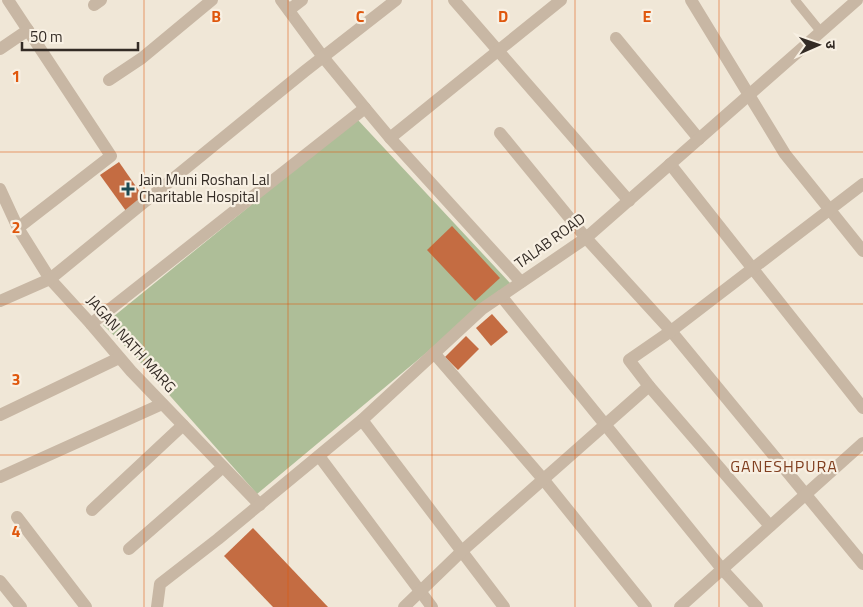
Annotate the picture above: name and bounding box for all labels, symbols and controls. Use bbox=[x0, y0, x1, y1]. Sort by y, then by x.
text: B bbox=[211, 4, 221, 28]
text: C bbox=[356, 4, 365, 28]
text: D bbox=[498, 4, 508, 28]
text: E bbox=[643, 4, 652, 28]
scale bar bbox=[22, 20, 139, 52]
north arrow bbox=[793, 20, 843, 70]
text: 50 m bbox=[30, 25, 63, 48]
text: उ bbox=[821, 40, 842, 50]
text: 1 bbox=[12, 64, 20, 88]
place label: Jain Muni Roshan Lal Charitable Hospital bbox=[139, 168, 270, 208]
marker: Jain Muni Roshan Lal Charitable Hospital bbox=[121, 182, 135, 196]
street label: TALAB ROAD bbox=[510, 207, 590, 274]
text: 2 bbox=[12, 215, 20, 239]
street label: JAGAN NATH MARG bbox=[81, 290, 182, 398]
text: 3 bbox=[12, 367, 20, 391]
district label: GANESHPURA bbox=[730, 454, 838, 478]
text: 4 bbox=[12, 519, 21, 543]

